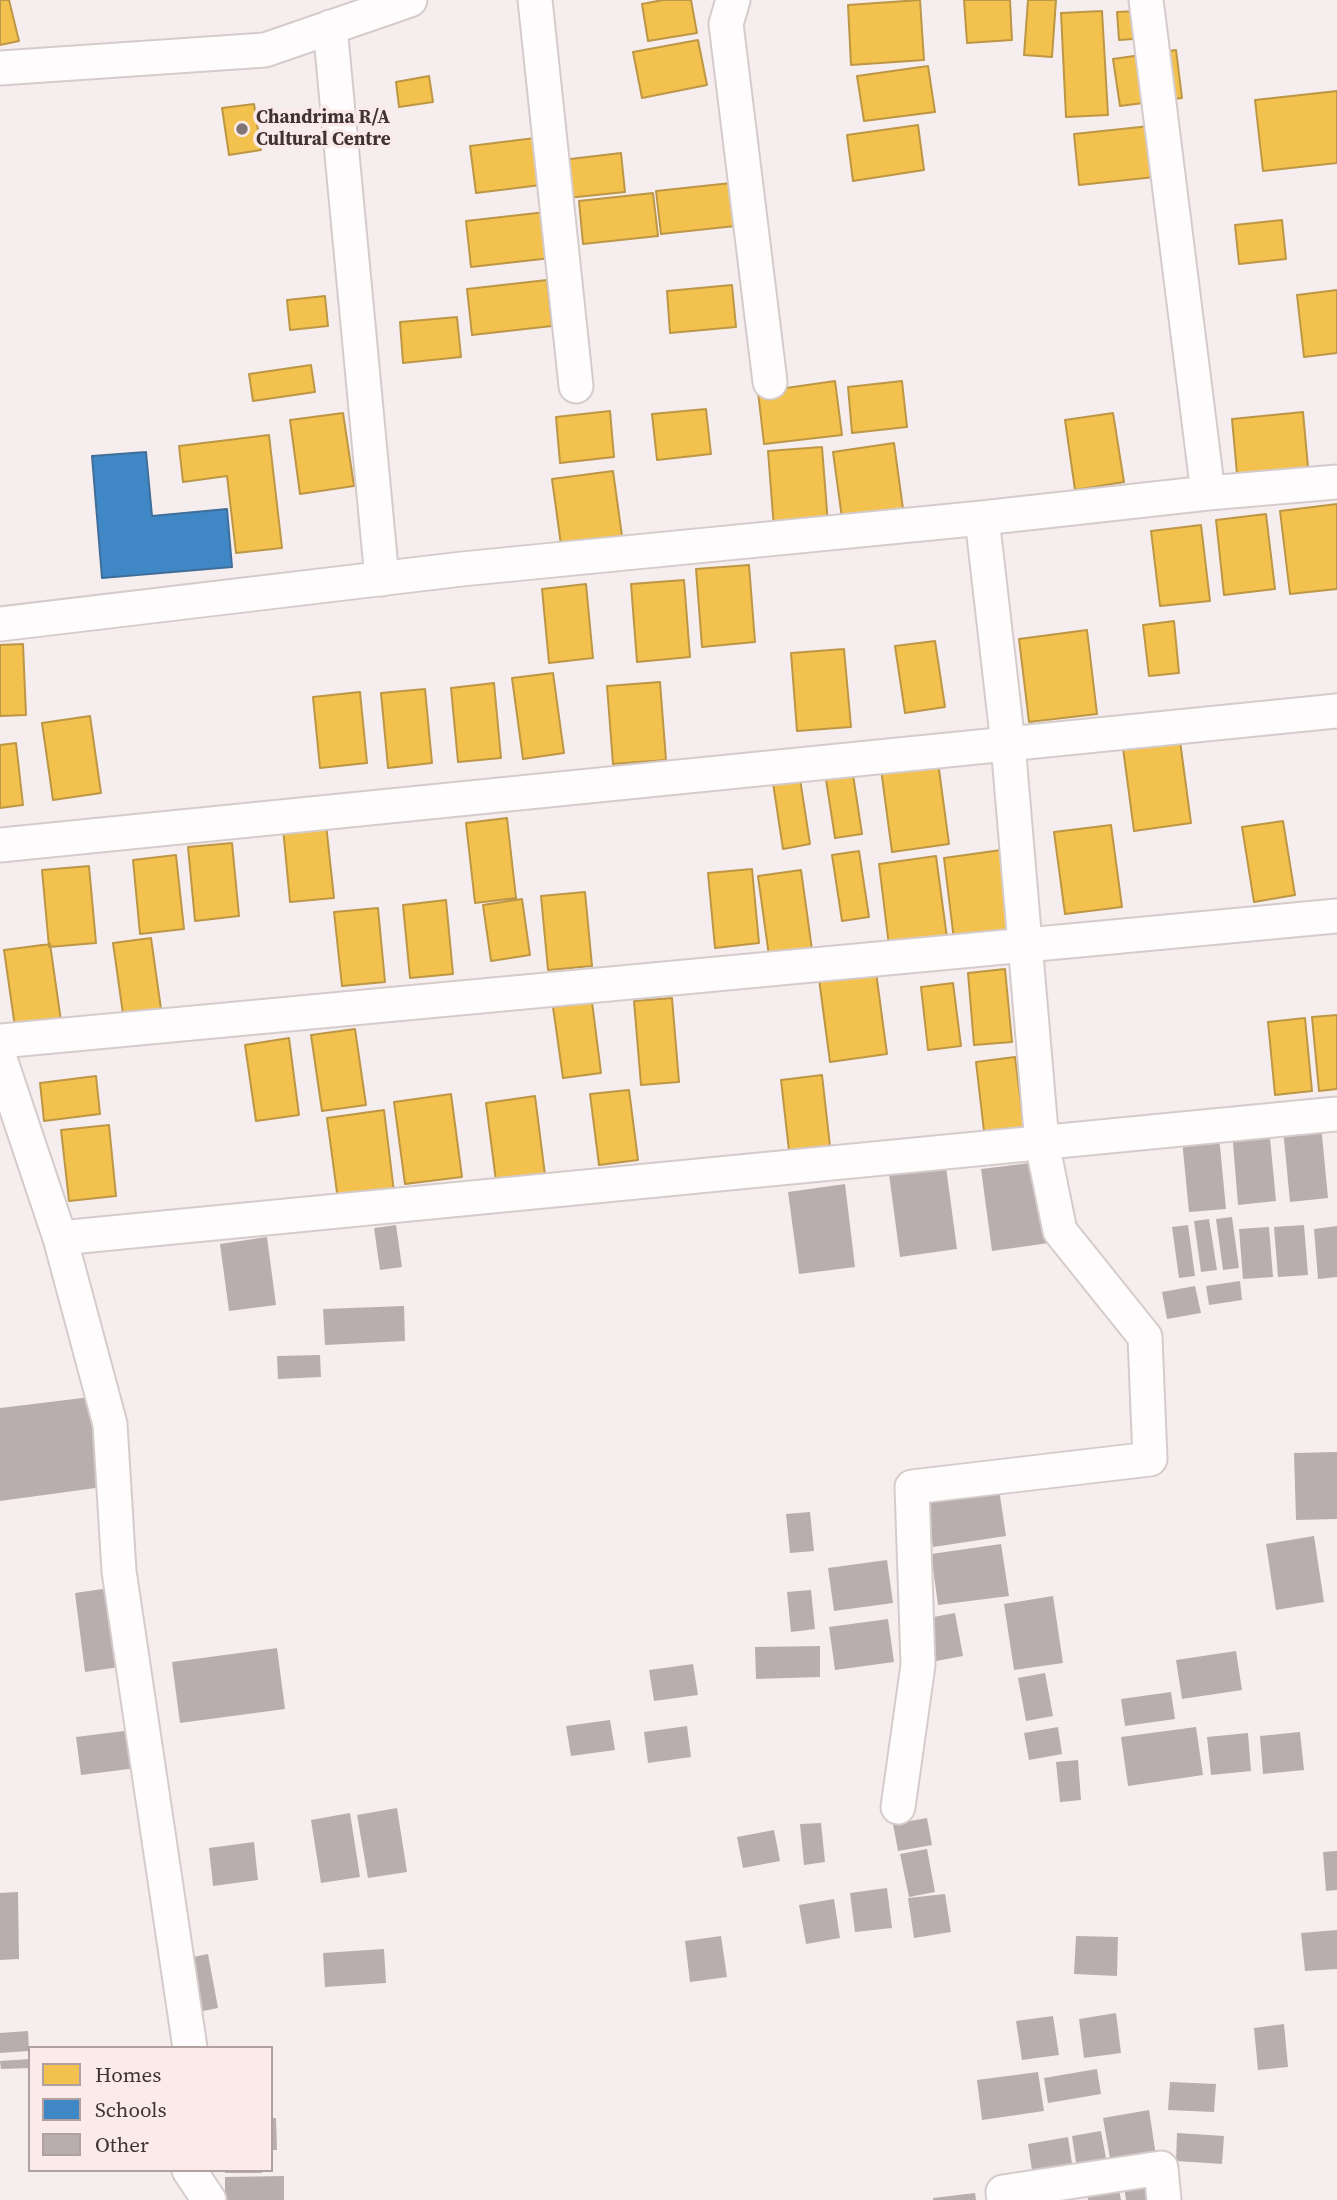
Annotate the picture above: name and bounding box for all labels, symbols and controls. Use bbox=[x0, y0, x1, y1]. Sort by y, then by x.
place label: Chandrima R/A Cultural Centre bbox=[256, 107, 391, 151]
marker: Chandrima R/A Cultural Centre bbox=[234, 121, 250, 137]
legend bbox=[28, 2046, 273, 2172]
text: Homes bbox=[95, 2060, 161, 2089]
text: Schools bbox=[95, 2095, 167, 2124]
text: Other bbox=[95, 2130, 149, 2159]

